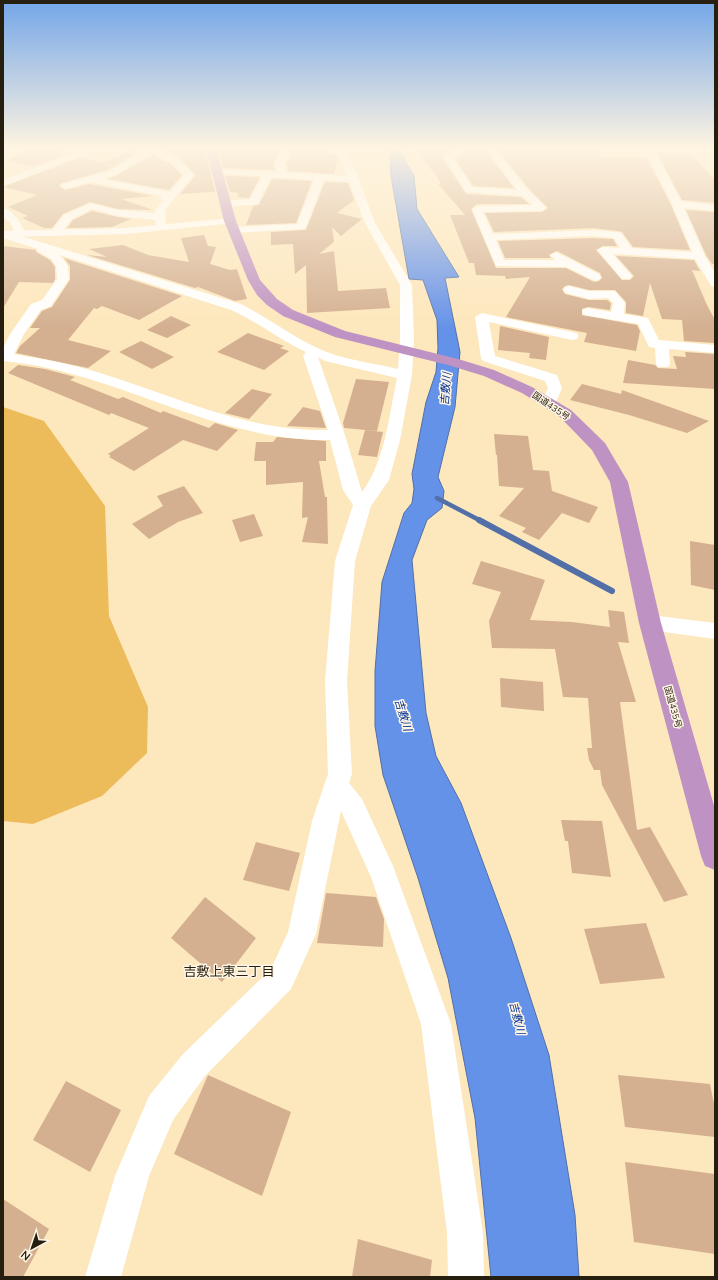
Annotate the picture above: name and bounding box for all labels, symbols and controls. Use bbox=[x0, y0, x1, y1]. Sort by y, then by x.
water label: 吉敷川 bbox=[437, 371, 455, 406]
street label: 国道435号 bbox=[530, 389, 572, 423]
street label: 国道435号 bbox=[661, 685, 685, 729]
water label: 吉敷川 bbox=[391, 697, 415, 734]
district label: 吉敷上東三丁目 bbox=[183, 963, 275, 981]
water label: 吉敷川 bbox=[506, 1000, 529, 1037]
north arrow bbox=[12, 1228, 52, 1268]
text: N bbox=[18, 1247, 34, 1264]

